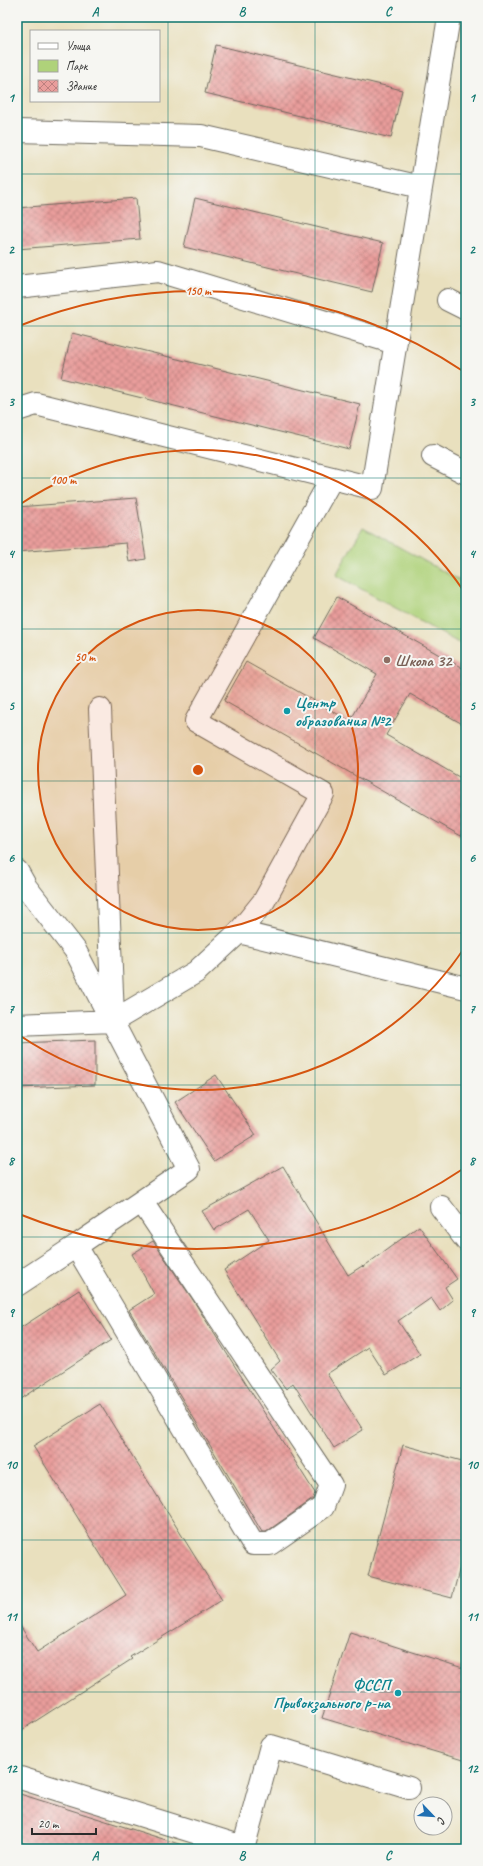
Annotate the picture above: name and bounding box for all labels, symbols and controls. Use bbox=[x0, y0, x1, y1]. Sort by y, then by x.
text: A bbox=[92, 4, 100, 20]
text: B bbox=[239, 4, 247, 20]
text: C bbox=[385, 4, 393, 20]
legend bbox=[30, 30, 160, 102]
text: Улица bbox=[66, 38, 91, 54]
text: Парк bbox=[66, 58, 89, 74]
text: Здание bbox=[66, 78, 97, 94]
text: 1 bbox=[8, 90, 16, 106]
text: 1 bbox=[469, 90, 477, 106]
text: 2 bbox=[8, 242, 15, 258]
text: 2 bbox=[469, 242, 476, 258]
text: 150 m bbox=[185, 283, 212, 299]
text: 3 bbox=[8, 394, 15, 410]
text: 3 bbox=[469, 394, 476, 410]
text: 100 m bbox=[50, 472, 77, 488]
text: 4 bbox=[8, 546, 16, 562]
text: 4 bbox=[469, 546, 477, 562]
text: 50 m bbox=[75, 649, 96, 665]
place label: Школа 32 bbox=[395, 651, 453, 671]
marker: Школа 32 bbox=[382, 655, 392, 665]
place label: Центр образования №2 bbox=[295, 693, 392, 731]
text: 5 bbox=[8, 698, 15, 714]
text: 5 bbox=[469, 698, 476, 714]
marker: Центр образования №2 bbox=[282, 706, 292, 716]
centre of rings bbox=[191, 763, 205, 777]
text: 6 bbox=[8, 850, 15, 866]
text: 6 bbox=[469, 850, 476, 866]
text: 7 bbox=[8, 1001, 15, 1017]
text: 7 bbox=[469, 1001, 476, 1017]
text: 8 bbox=[8, 1153, 16, 1169]
text: 8 bbox=[469, 1153, 477, 1169]
text: 9 bbox=[8, 1305, 15, 1321]
text: 9 bbox=[469, 1305, 476, 1321]
text: 10 bbox=[5, 1457, 18, 1473]
text: 10 bbox=[466, 1457, 479, 1473]
text: 11 bbox=[5, 1609, 19, 1625]
text: 11 bbox=[466, 1609, 480, 1625]
place label: ФССП Привокзального р-на bbox=[273, 1675, 393, 1713]
marker: ФССП Привокзального р-на bbox=[393, 1688, 403, 1698]
text: 12 bbox=[5, 1761, 18, 1777]
text: 12 bbox=[466, 1761, 479, 1777]
north arrow bbox=[413, 1796, 453, 1836]
scale bar bbox=[32, 1810, 96, 1836]
text: С bbox=[434, 1815, 450, 1827]
text: 20 m bbox=[38, 1816, 60, 1832]
text: A bbox=[92, 1848, 100, 1864]
text: B bbox=[239, 1848, 247, 1864]
text: C bbox=[385, 1848, 393, 1864]

